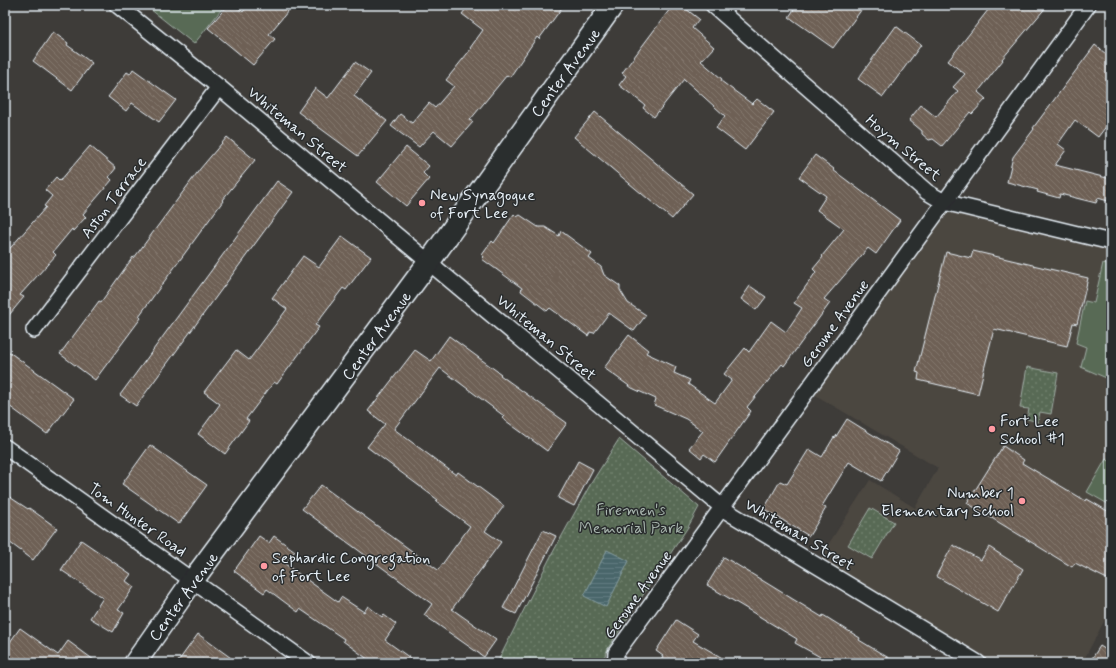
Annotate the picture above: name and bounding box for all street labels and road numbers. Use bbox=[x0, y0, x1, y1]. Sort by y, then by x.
street label: Center Avenue bbox=[527, 24, 606, 122]
street label: Whiteman Street bbox=[243, 82, 352, 178]
street label: Hoym Street bbox=[861, 110, 946, 186]
street label: Aston Terrace bbox=[77, 153, 152, 243]
street label: Gerome Avenue bbox=[796, 276, 874, 372]
street label: Center Avenue bbox=[338, 287, 417, 385]
street label: Whiteman Street bbox=[492, 290, 601, 386]
street label: Tom Hunter Road bbox=[84, 478, 190, 562]
street label: Whiteman Street bbox=[741, 494, 858, 576]
street label: Gerome Avenue bbox=[599, 547, 677, 643]
street label: Center Avenue bbox=[145, 548, 224, 646]

